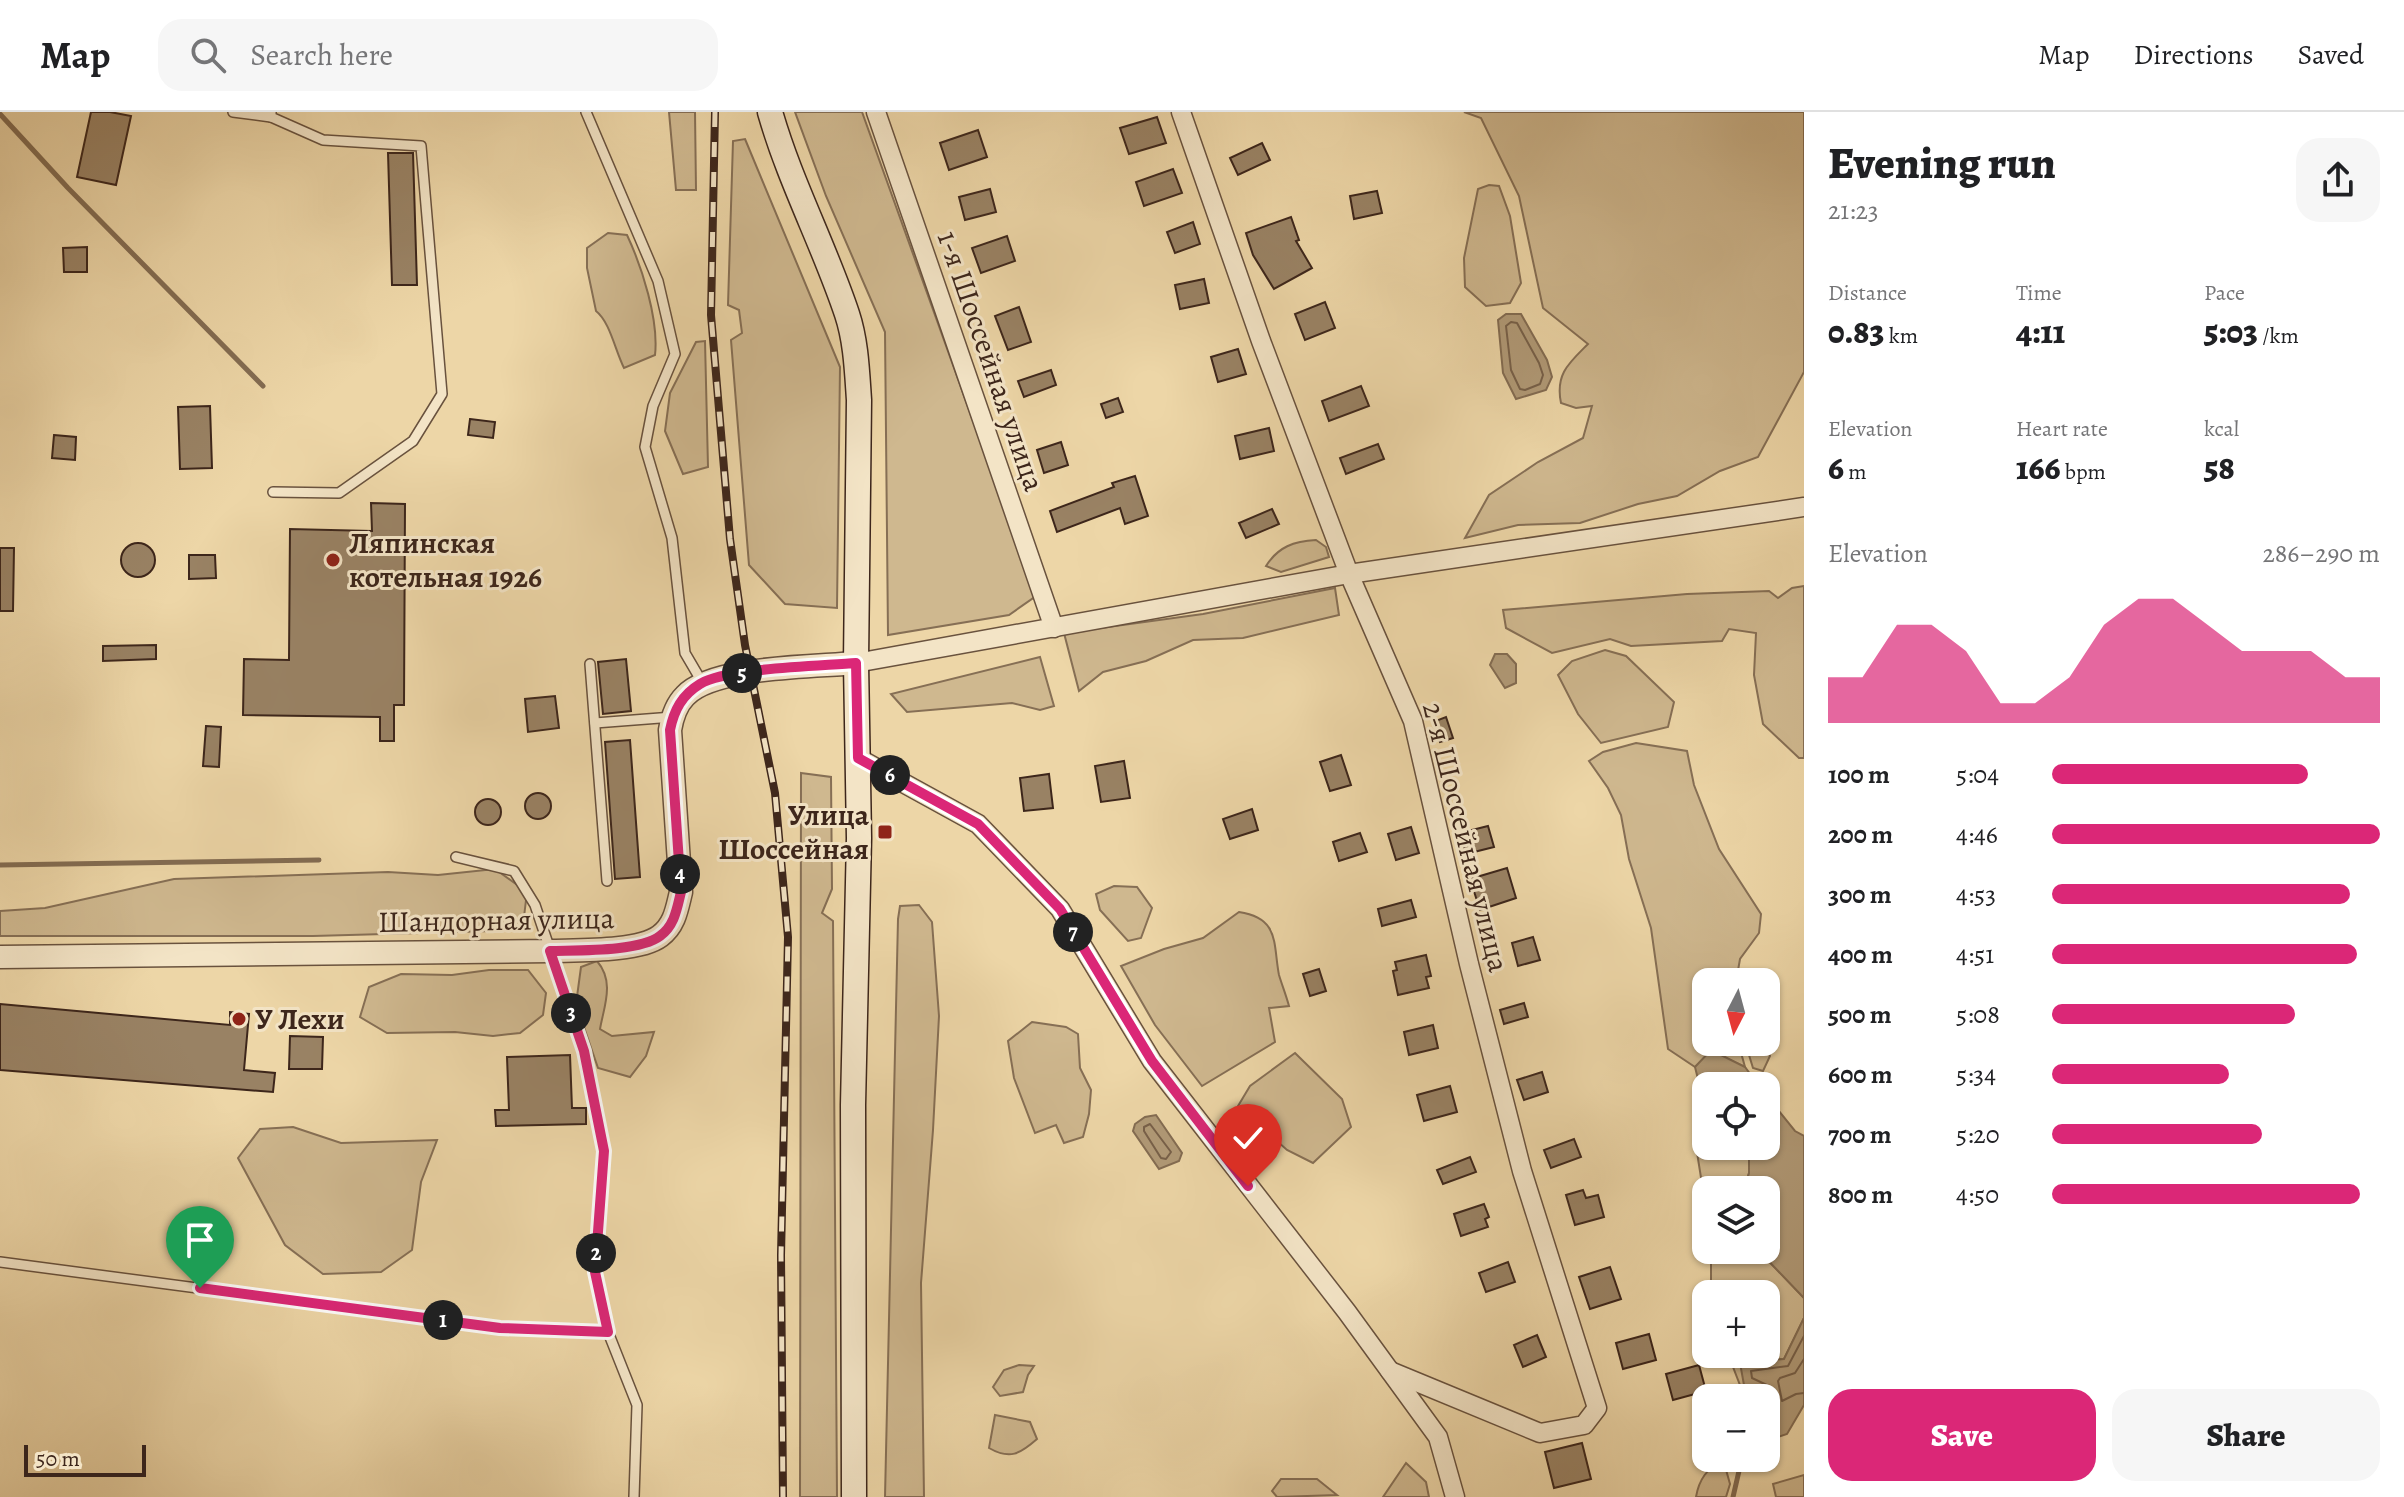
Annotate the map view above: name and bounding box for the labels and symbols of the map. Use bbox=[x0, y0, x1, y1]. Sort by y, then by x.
street label: 1-я Шоссейная улица bbox=[928, 226, 1054, 497]
place label: Ляпинская котельная 1926 bbox=[349, 523, 542, 597]
marker: Ляпинская котельная 1926 bbox=[324, 551, 342, 569]
pin: 5 bbox=[722, 653, 762, 693]
street label: 2-я Шоссейная улица bbox=[1413, 698, 1519, 976]
pin: 6 bbox=[870, 755, 910, 795]
place label: Улица Шоссейная bbox=[718, 795, 870, 869]
marker: Улица Шоссейная bbox=[876, 823, 894, 841]
pin: 4 bbox=[660, 854, 700, 894]
street label: Шандорная улица bbox=[377, 898, 615, 942]
pin: 7 bbox=[1053, 912, 1093, 952]
north arrow bbox=[1692, 968, 1780, 1056]
pin: 3 bbox=[551, 993, 591, 1033]
place label: У Лехи bbox=[255, 999, 344, 1039]
marker: У Лехи bbox=[230, 1010, 248, 1028]
pin bbox=[1214, 1104, 1282, 1186]
pin bbox=[166, 1206, 234, 1288]
pin: 2 bbox=[576, 1233, 616, 1273]
pin: 1 bbox=[423, 1300, 463, 1340]
scale bar bbox=[24, 1441, 146, 1477]

